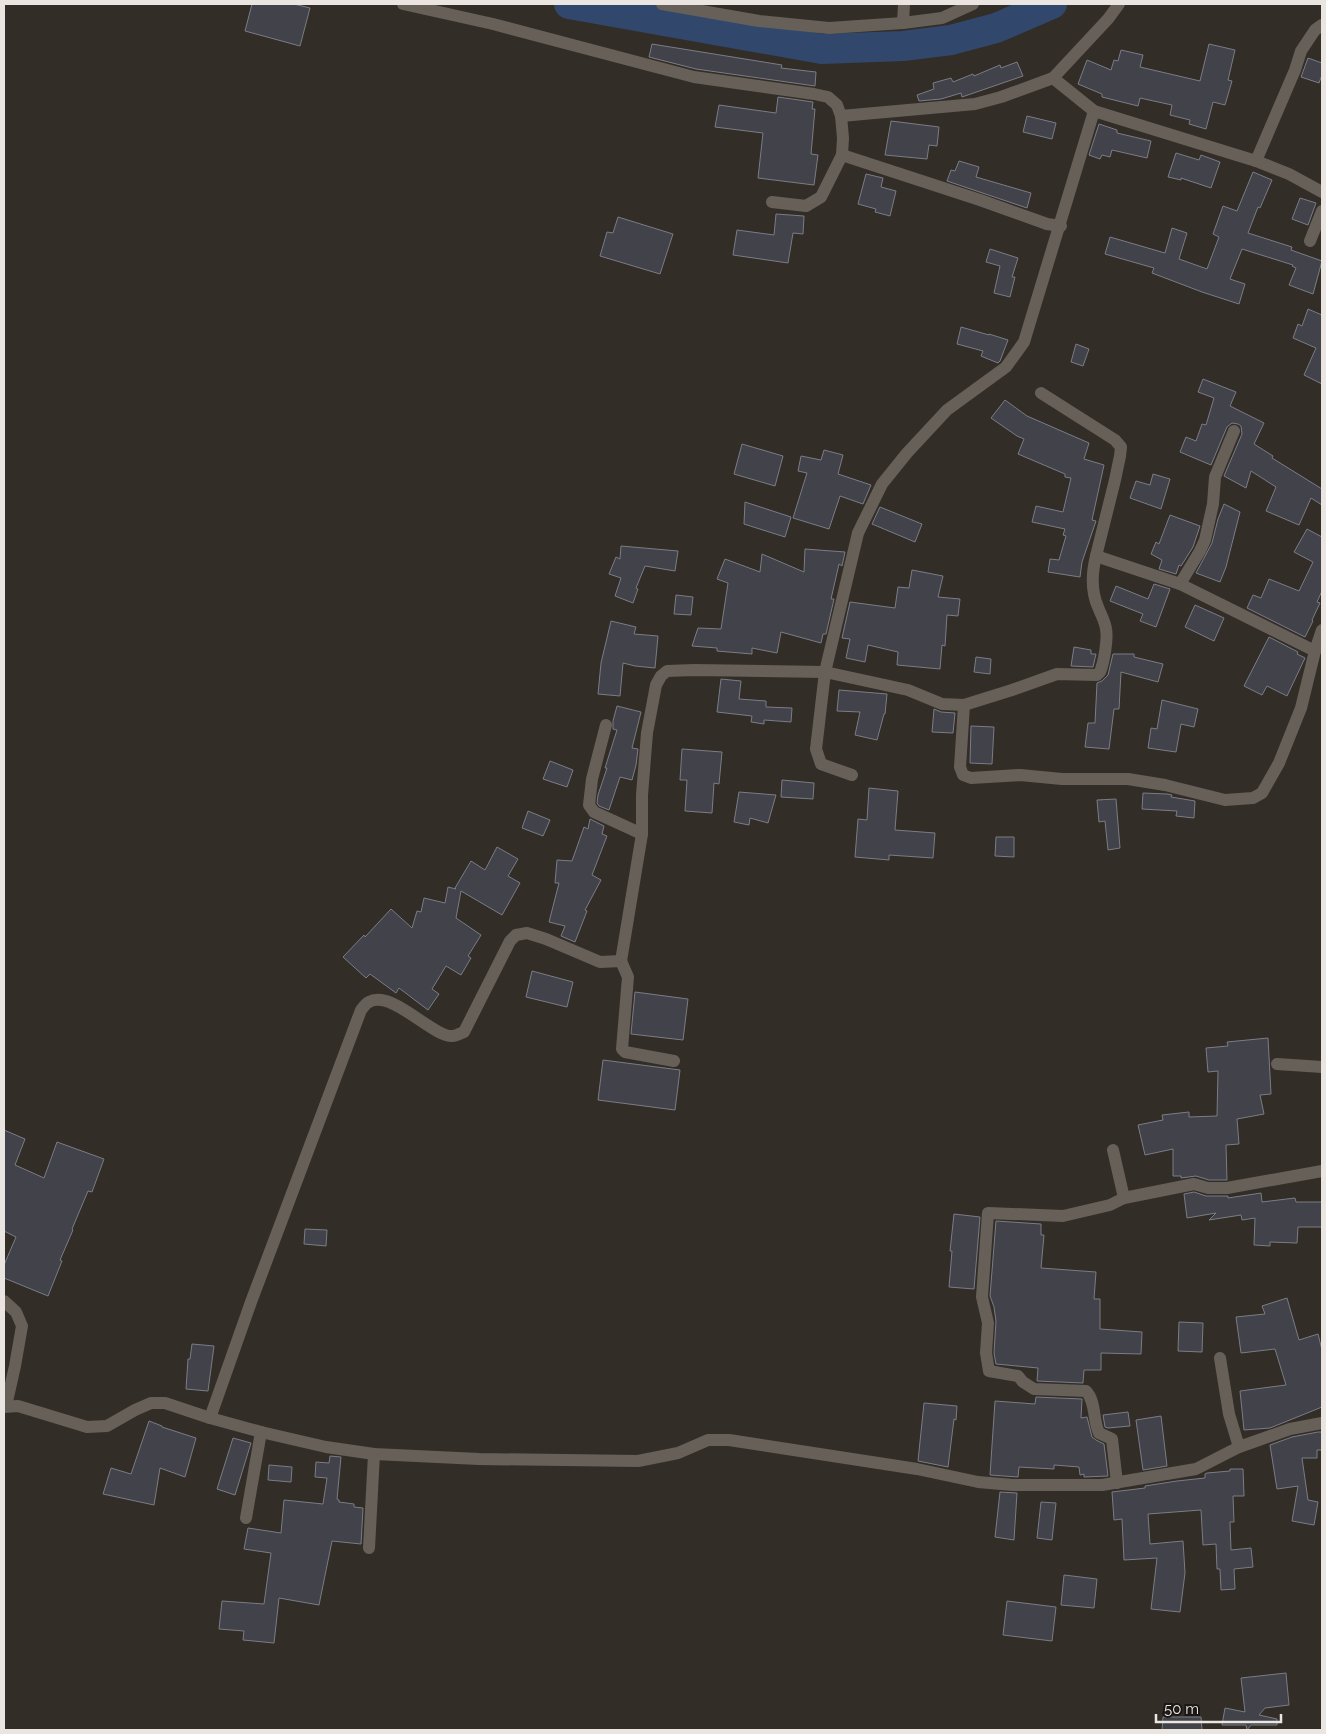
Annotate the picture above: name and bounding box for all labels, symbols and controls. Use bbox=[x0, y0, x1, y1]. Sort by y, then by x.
scale bar bbox=[1156, 1692, 1281, 1724]
text: 50 m bbox=[1164, 1700, 1199, 1718]

